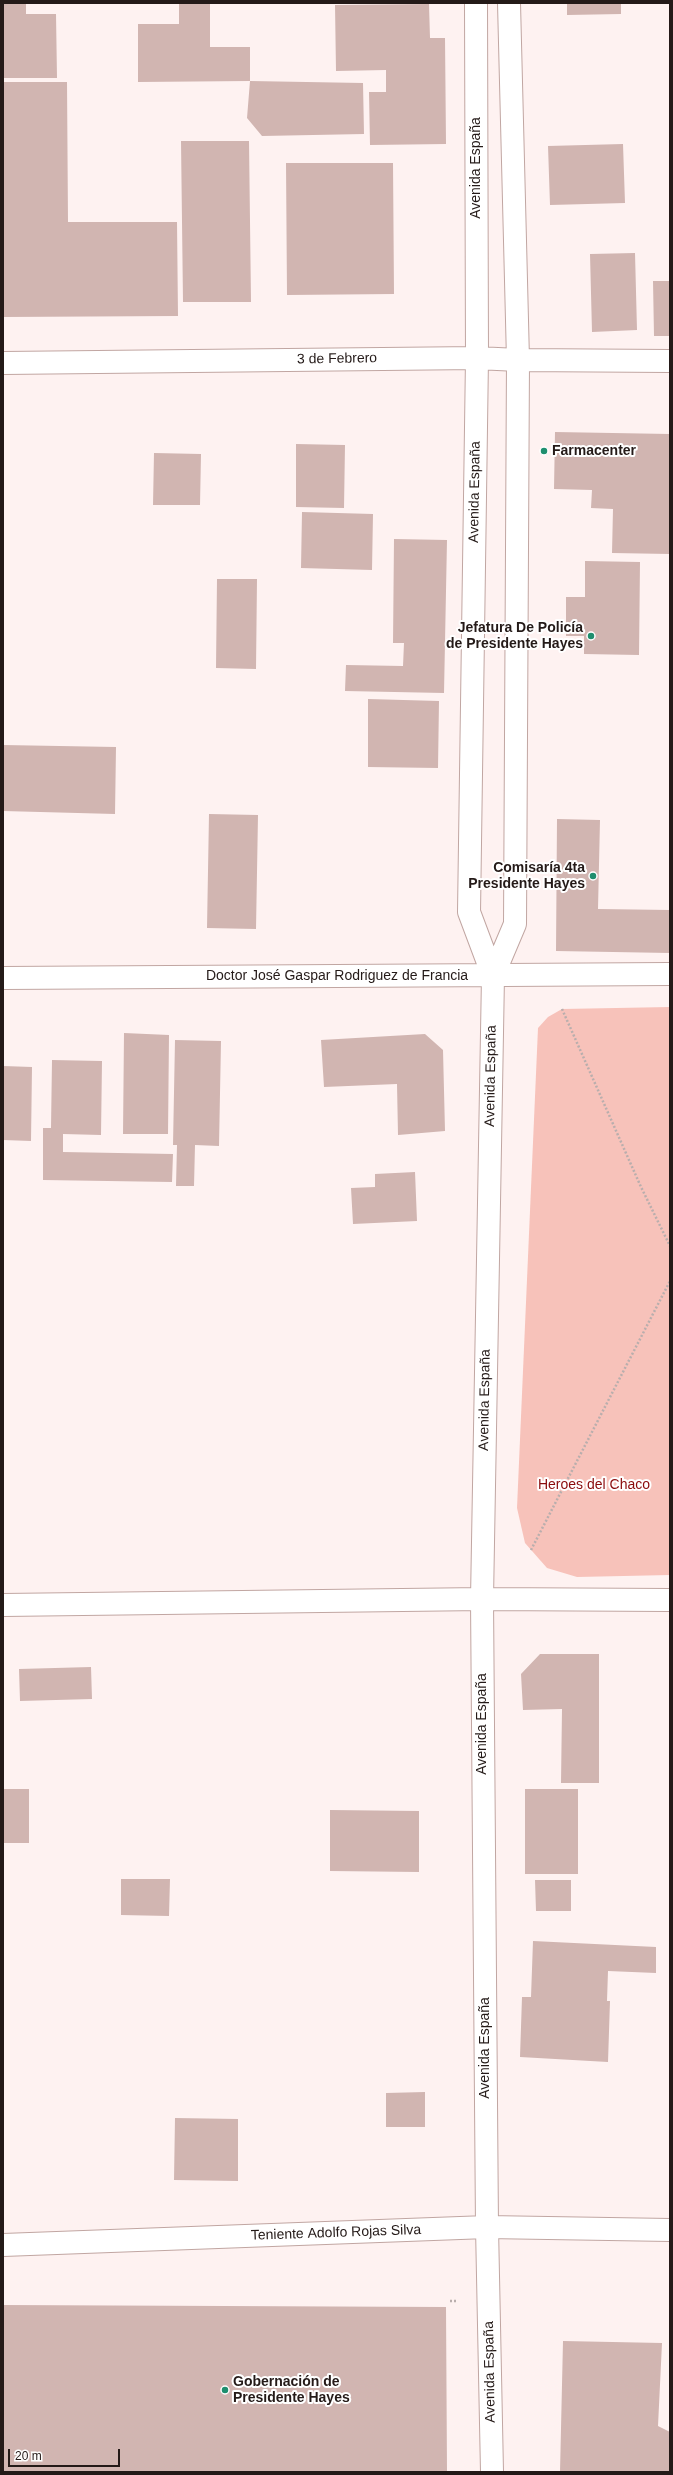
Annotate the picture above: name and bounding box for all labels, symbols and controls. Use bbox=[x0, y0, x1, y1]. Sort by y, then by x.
street label: Avenida España bbox=[468, 117, 484, 219]
street label: 3 de Febrero bbox=[297, 350, 377, 368]
street label: Avenida España bbox=[466, 441, 484, 543]
place label: Farmacenter bbox=[552, 443, 636, 459]
marker: Farmacenter bbox=[539, 446, 549, 456]
place label: Jefatura De Policía de Presidente Hayes bbox=[446, 620, 583, 652]
marker: Jefatura De Policía de Presidente Hayes bbox=[586, 631, 596, 641]
place label: Comisaría 4ta Presidente Hayes bbox=[468, 860, 585, 892]
marker: Comisaría 4ta Presidente Hayes bbox=[588, 871, 598, 881]
street label: Doctor José Gaspar Rodriguez de Francia bbox=[206, 968, 468, 984]
street label: Avenida España bbox=[482, 1025, 500, 1127]
street label: Avenida España bbox=[476, 1349, 494, 1451]
park label: Heroes del Chaco bbox=[538, 1477, 650, 1493]
street label: Avenida España bbox=[474, 1673, 490, 1775]
street label: Avenida España bbox=[477, 1997, 493, 2099]
street label: Teniente Adolfo Rojas Silva bbox=[251, 2222, 421, 2244]
street label: Avenida España bbox=[481, 2321, 499, 2423]
place label: Gobernación de Presidente Hayes bbox=[233, 2374, 350, 2406]
marker: Gobernación de Presidente Hayes bbox=[220, 2385, 230, 2395]
scale bar bbox=[10, 2441, 122, 2467]
text: 20 m bbox=[15, 2449, 42, 2463]

